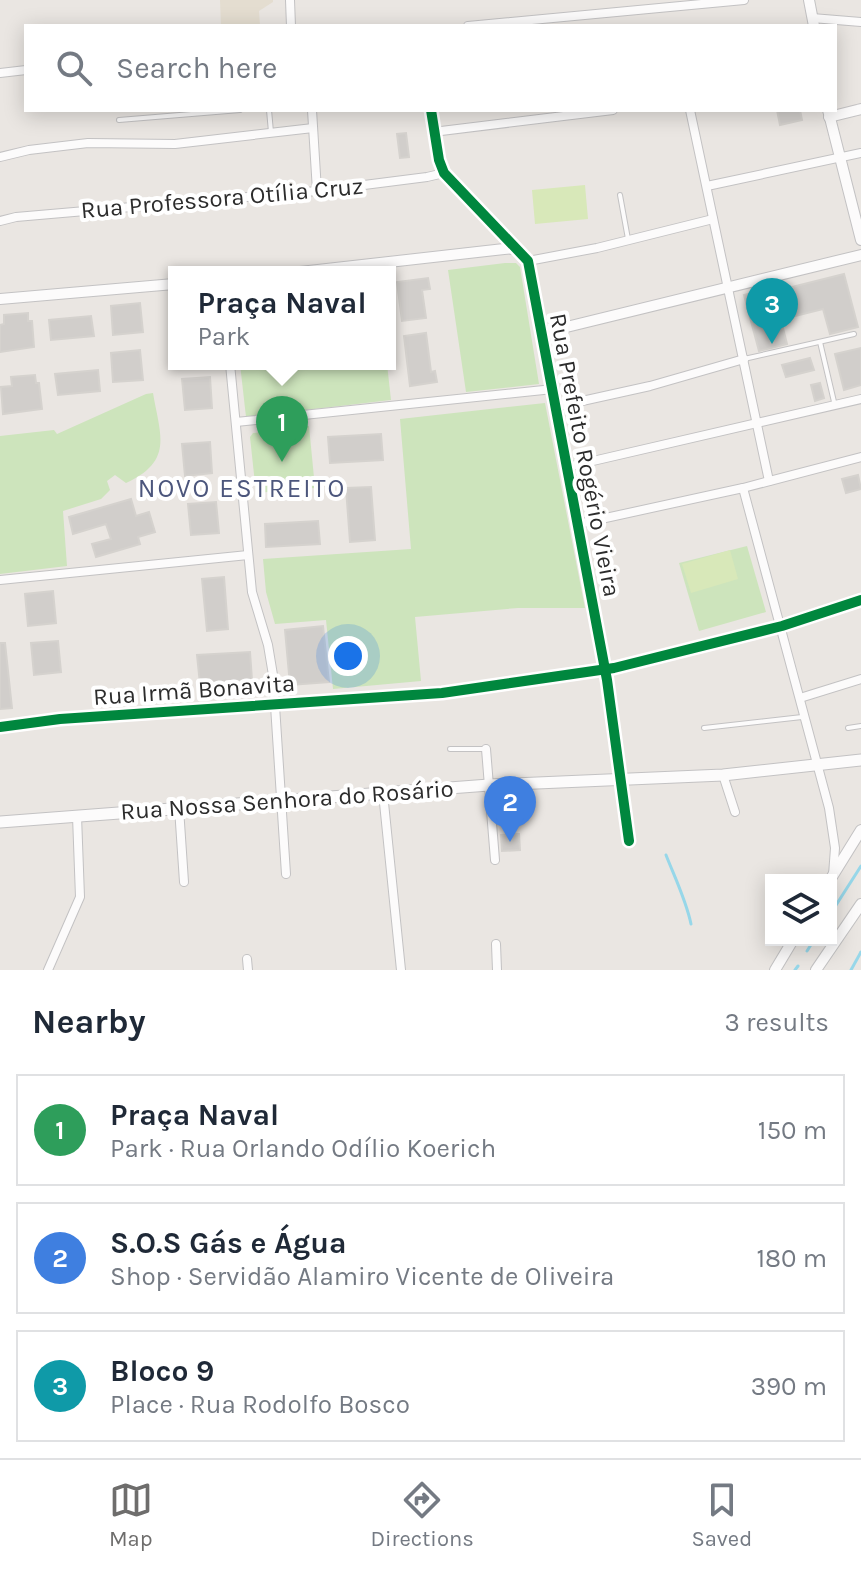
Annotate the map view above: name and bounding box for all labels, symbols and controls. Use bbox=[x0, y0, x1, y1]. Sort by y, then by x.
search box bbox=[24, 24, 837, 112]
icon: search bbox=[52, 46, 96, 90]
text: Search here bbox=[116, 50, 277, 86]
street label: Rua Professora Otília Cruz bbox=[80, 172, 364, 224]
popup bbox=[168, 266, 396, 370]
pin: 3 bbox=[746, 278, 798, 344]
text: Praça Naval bbox=[197, 285, 367, 321]
street label: Rua Prefeito Rogério Vieira bbox=[544, 311, 626, 599]
text: Park bbox=[197, 321, 250, 352]
pin: 1 bbox=[256, 396, 308, 462]
district label: NOVO ESTREITO bbox=[138, 473, 346, 504]
your location bbox=[328, 636, 368, 676]
street label: Rua Irmã Bonavita bbox=[92, 669, 296, 711]
street label: Rua Nossa Senhora do Rosário bbox=[119, 774, 455, 826]
pin: 2 bbox=[484, 776, 536, 842]
map controls bbox=[765, 874, 837, 946]
button: layers bbox=[765, 874, 837, 946]
text: Nearby bbox=[32, 1002, 146, 1042]
text: 3 results bbox=[725, 1007, 829, 1038]
text: Praça Naval bbox=[110, 1097, 279, 1133]
text: 1 bbox=[55, 1115, 65, 1146]
text: 150 m bbox=[758, 1115, 827, 1146]
text: Park · Rua Orlando Odílio Koerich bbox=[110, 1133, 496, 1164]
text: S.O.S Gás e Água bbox=[110, 1225, 347, 1261]
text: 2 bbox=[52, 1243, 68, 1274]
text: 180 m bbox=[757, 1243, 827, 1274]
text: Shop · Servidão Alamiro Vicente de Oliveira bbox=[110, 1261, 614, 1292]
text: Bloco 9 bbox=[110, 1353, 214, 1389]
text: 3 bbox=[52, 1371, 68, 1402]
text: 390 m bbox=[751, 1371, 827, 1402]
text: Place · Rua Rodolfo Bosco bbox=[110, 1389, 410, 1420]
tab: Map bbox=[109, 1478, 153, 1552]
tab: Directions bbox=[370, 1478, 474, 1552]
tab: Saved bbox=[691, 1478, 752, 1552]

